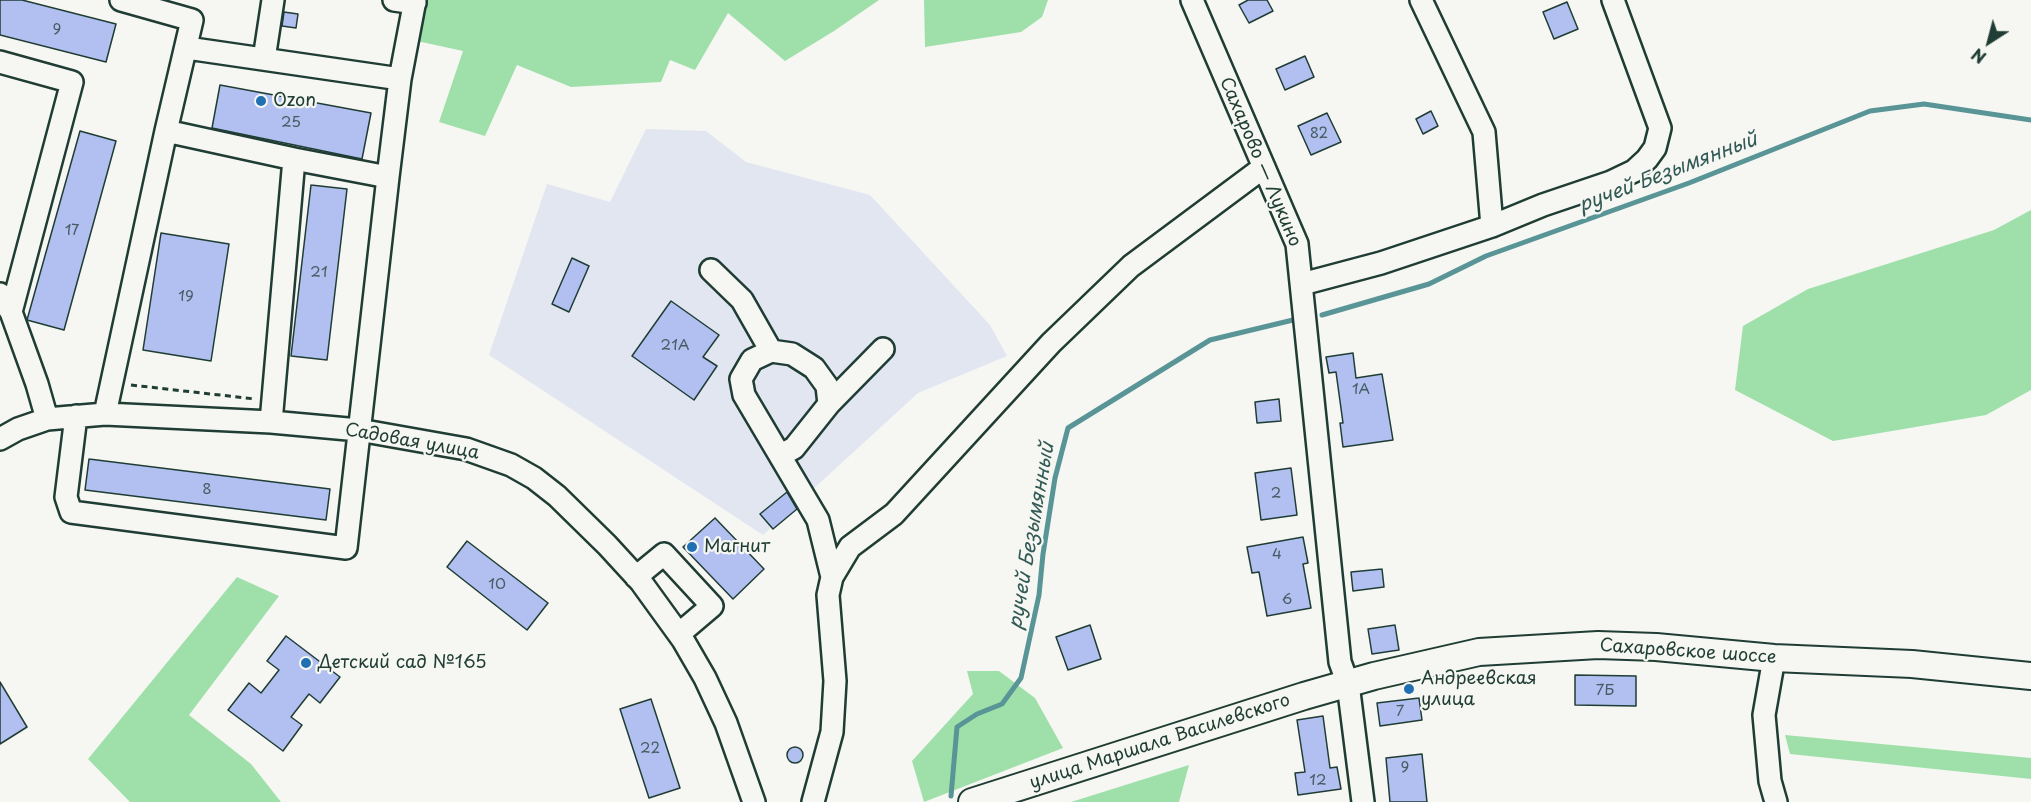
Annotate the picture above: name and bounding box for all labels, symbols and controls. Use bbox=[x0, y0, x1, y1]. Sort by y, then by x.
north arrow bbox=[1959, 12, 2019, 72]
house number: 9 bbox=[53, 21, 61, 39]
text: N bbox=[1966, 43, 1991, 70]
street label: Сахарово — Лукино bbox=[1214, 74, 1306, 250]
place label: Ozon bbox=[273, 90, 316, 112]
marker: Ozon bbox=[254, 94, 268, 108]
house number: 25 bbox=[281, 114, 301, 132]
house number: 82 bbox=[1310, 125, 1328, 143]
water label: ручей Безымянный bbox=[1575, 128, 1761, 218]
house number: 17 bbox=[65, 222, 79, 240]
house number: 21 bbox=[310, 264, 328, 282]
house number: 19 bbox=[178, 288, 194, 306]
house number: 21А bbox=[661, 337, 689, 355]
house number: 1А bbox=[1352, 381, 1370, 399]
street label: Садовая улица bbox=[343, 420, 481, 464]
water label: ручей Безымянный bbox=[1004, 441, 1060, 631]
house number: 8 bbox=[202, 481, 212, 499]
house number: 2 bbox=[1271, 485, 1281, 503]
place label: Магнит bbox=[704, 536, 770, 558]
marker: Магнит bbox=[685, 540, 699, 554]
house number: 4 bbox=[1272, 546, 1282, 564]
house number: 10 bbox=[488, 576, 506, 594]
house number: 6 bbox=[1282, 591, 1292, 609]
street label: Сахаровское шоссе bbox=[1599, 635, 1777, 669]
place label: Детский сад №165 bbox=[318, 652, 487, 674]
marker: Детский сад №165 bbox=[299, 656, 313, 670]
place label: Андреевская улица bbox=[1421, 668, 1537, 710]
marker: Андреевская улица bbox=[1402, 682, 1416, 696]
house number: 7Б bbox=[1596, 682, 1614, 700]
street label: улица Маршала Василевского bbox=[1027, 690, 1293, 794]
house number: 7 bbox=[1396, 703, 1404, 721]
house number: 22 bbox=[640, 740, 660, 758]
house number: 9 bbox=[1401, 759, 1409, 777]
house number: 12 bbox=[1309, 772, 1327, 790]

